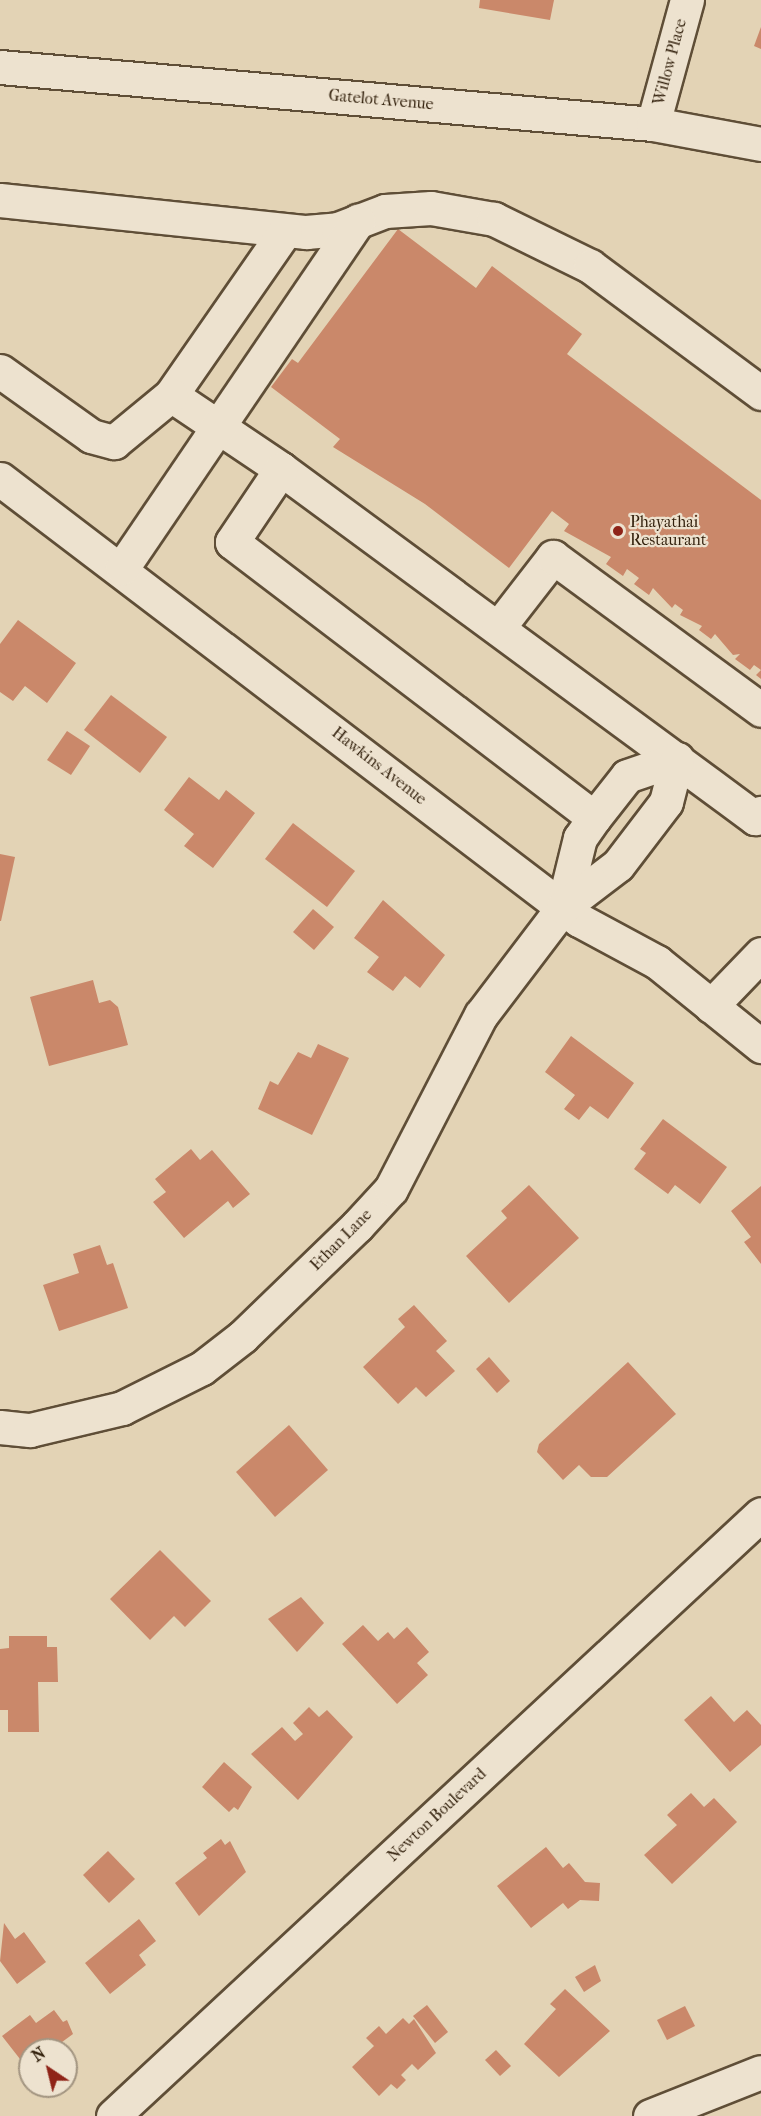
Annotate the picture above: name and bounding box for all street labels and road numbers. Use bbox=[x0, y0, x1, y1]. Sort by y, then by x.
street label: Willow Place bbox=[649, 17, 691, 107]
street label: Gatelot Avenue bbox=[328, 86, 434, 114]
street label: Hawkins Avenue bbox=[328, 723, 430, 809]
street label: Ethan Lane bbox=[306, 1205, 376, 1275]
street label: Newton Boulevard bbox=[384, 1764, 490, 1866]

